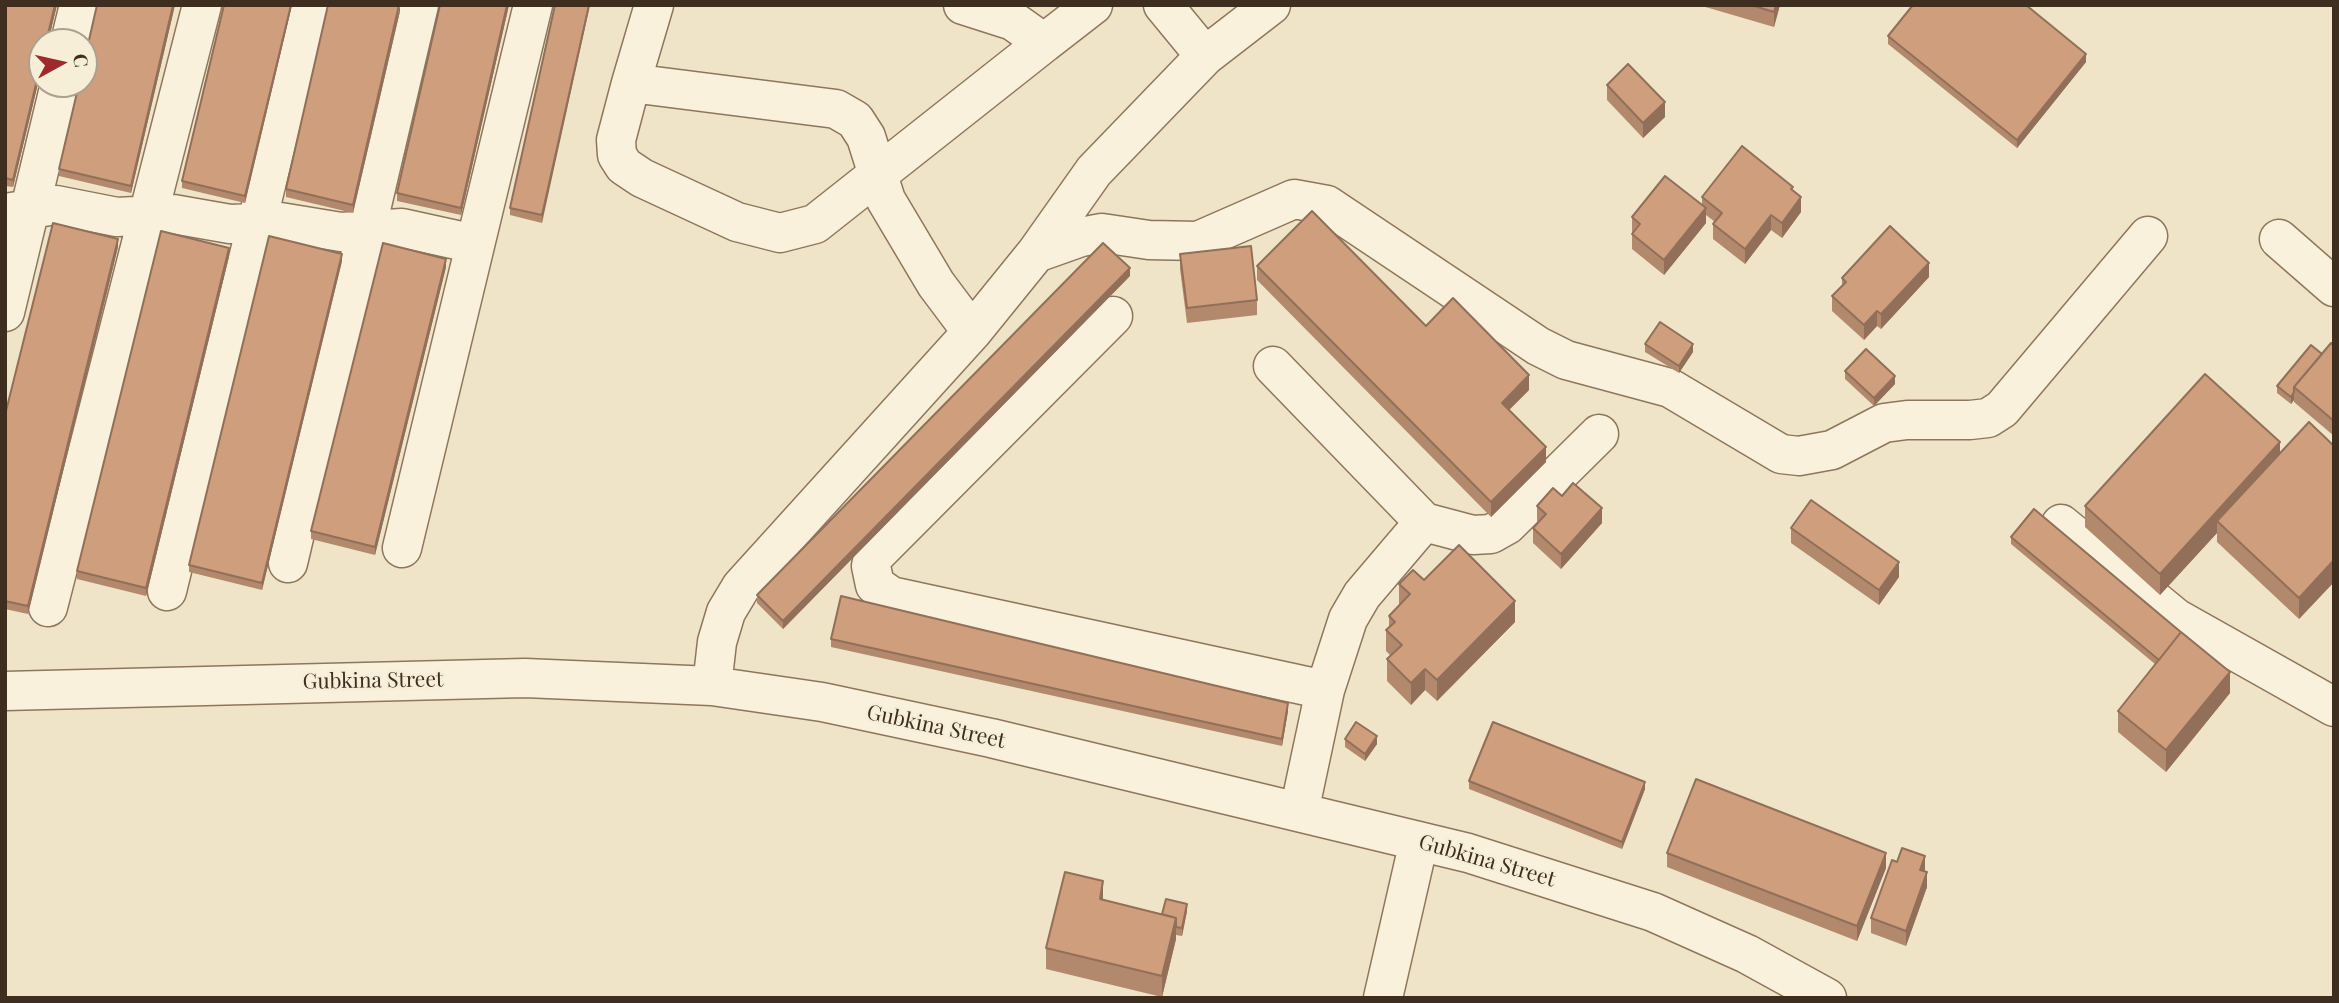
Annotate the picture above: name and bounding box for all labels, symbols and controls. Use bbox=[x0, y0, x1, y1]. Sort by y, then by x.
north arrow bbox=[28, 28, 98, 98]
text: С bbox=[68, 52, 96, 69]
street label: Gubkina Street bbox=[302, 667, 444, 695]
street label: Gubkina Street bbox=[864, 700, 1008, 754]
street label: Gubkina Street bbox=[1416, 829, 1558, 893]

